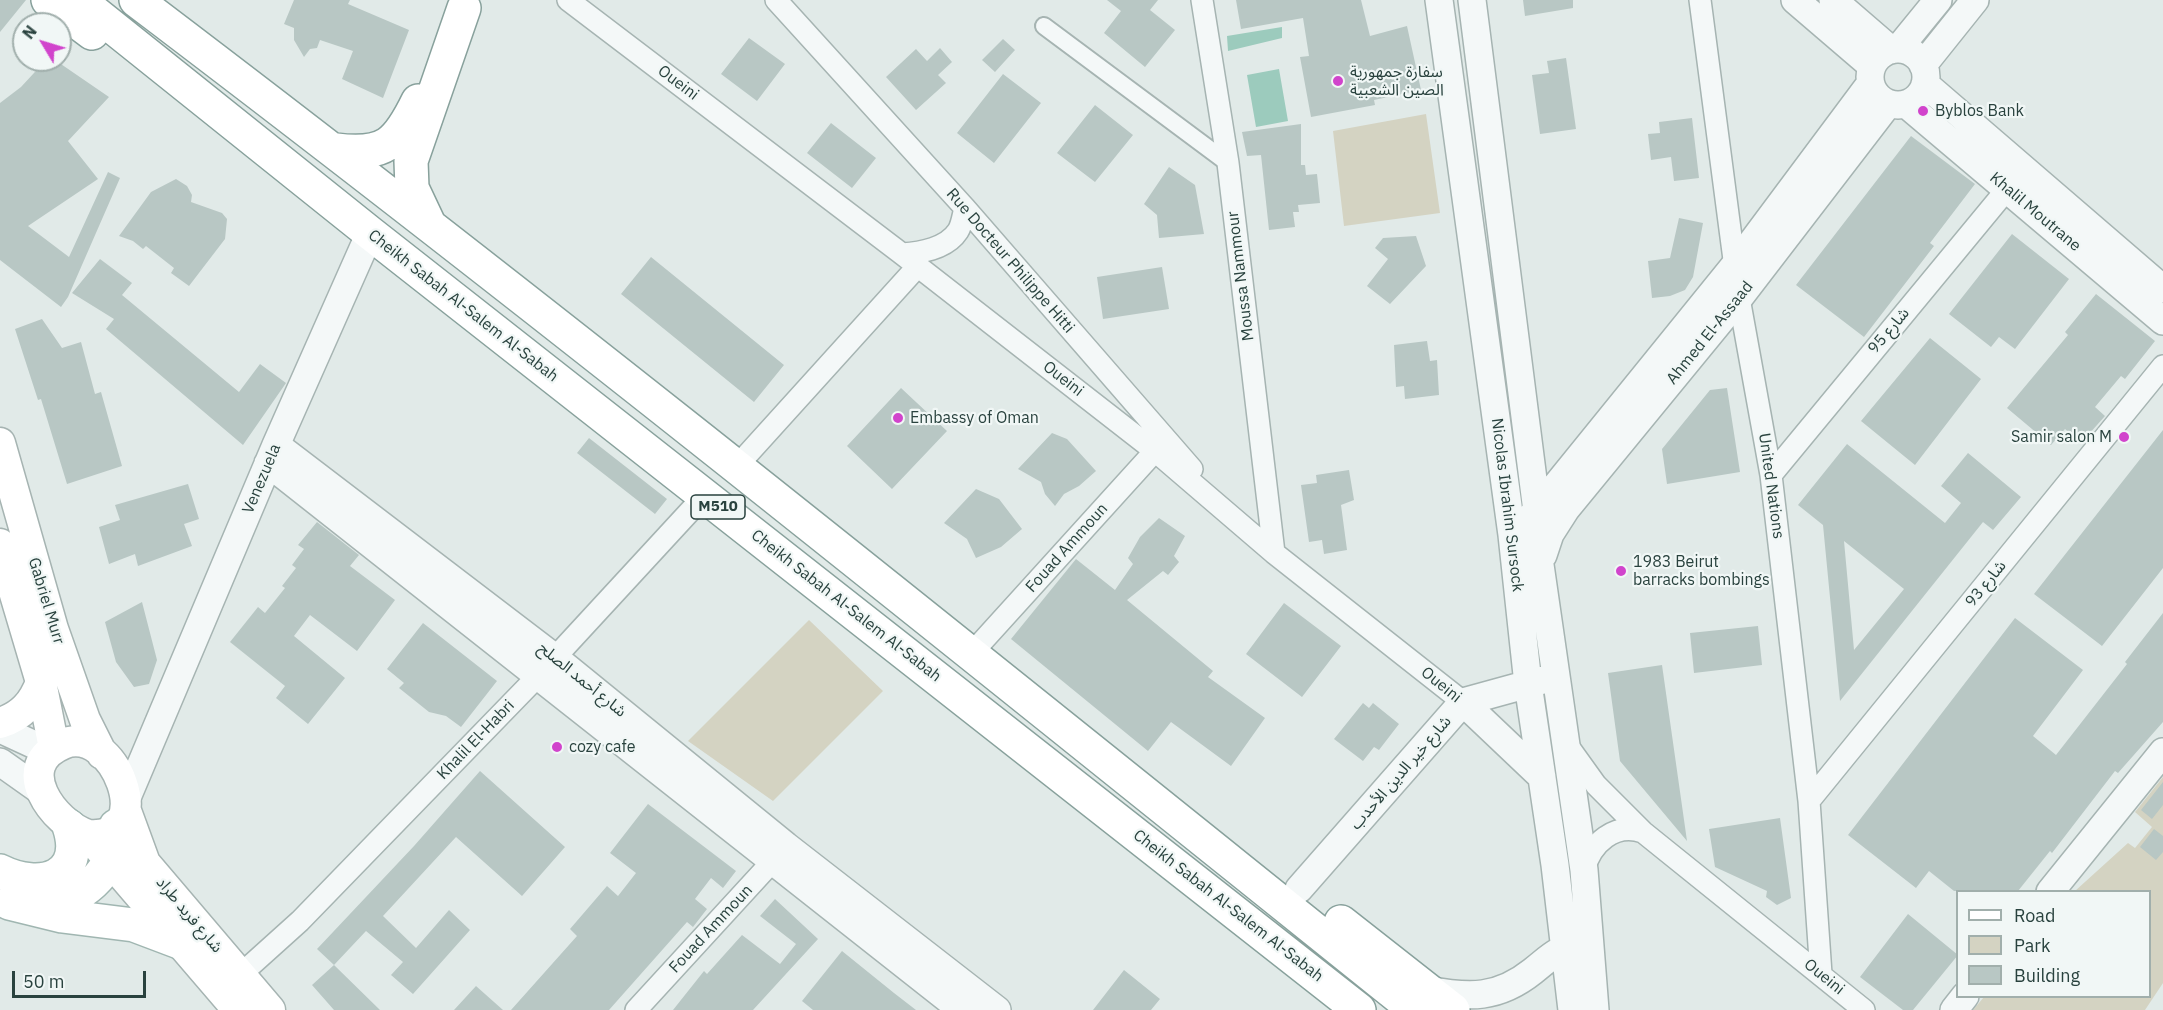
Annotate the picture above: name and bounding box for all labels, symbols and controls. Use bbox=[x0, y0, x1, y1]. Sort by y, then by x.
north arrow bbox=[12, 12, 72, 72]
text: N bbox=[18, 21, 41, 43]
street label: Oueini bbox=[654, 61, 702, 105]
place label: سفارة جمهورية الصين الشعبية bbox=[1350, 62, 1444, 100]
marker: سفارة جمهورية الصين الشعبية bbox=[1331, 74, 1345, 88]
place label: Byblos Bank bbox=[1935, 101, 2024, 121]
marker: Byblos Bank bbox=[1916, 104, 1930, 118]
street label: Khalil Moutrane bbox=[1985, 168, 2085, 256]
street label: Rue Docteur Philippe Hitti bbox=[942, 185, 1078, 337]
street label: Moussa Nammour bbox=[1224, 210, 1258, 342]
street label: Cheikh Sabah Al-Salem Al-Sabah bbox=[364, 226, 562, 386]
street label: Ahmed El-Assaad bbox=[1663, 278, 1757, 388]
street label: شارع 95 bbox=[1864, 304, 1914, 358]
street label: Oueini bbox=[1039, 357, 1087, 401]
place label: Embassy of Oman bbox=[910, 408, 1039, 428]
marker: Embassy of Oman bbox=[891, 411, 905, 425]
street label: Nicolas Ibrahim Sursock bbox=[1487, 417, 1527, 593]
place label: Samir salon M bbox=[2011, 427, 2112, 447]
marker: Samir salon M bbox=[2117, 430, 2131, 444]
street label: United Nations bbox=[1754, 432, 1788, 540]
street label: Venezuela bbox=[239, 441, 285, 517]
road number: M510 bbox=[691, 495, 745, 519]
street label: Fouad Ammoun bbox=[1022, 499, 1112, 597]
street label: Cheikh Sabah Al-Salem Al-Sabah bbox=[747, 526, 945, 686]
place label: 1983 Beirut barracks bombings bbox=[1633, 552, 1770, 590]
street label: Gabriel Murr bbox=[24, 555, 68, 647]
street label: شارع 93 bbox=[1961, 557, 2011, 611]
marker: 1983 Beirut barracks bombings bbox=[1614, 564, 1628, 578]
street label: شارع أحمد الصلح bbox=[534, 639, 630, 721]
street label: Oueini bbox=[1417, 663, 1465, 707]
street label: Khalil El-Habri bbox=[433, 696, 519, 784]
street label: شارع خير الدين الأحدب bbox=[1346, 712, 1456, 834]
place label: cozy cafe bbox=[569, 737, 636, 757]
marker: cozy cafe bbox=[550, 740, 564, 754]
street label: Cheikh Sabah Al-Salem Al-Sabah bbox=[1129, 826, 1327, 986]
street label: شارع فريد طراد bbox=[152, 873, 226, 957]
street label: Fouad Ammoun bbox=[665, 881, 757, 977]
legend bbox=[1956, 890, 2151, 998]
text: Road bbox=[2014, 904, 2055, 927]
text: Park bbox=[2014, 934, 2050, 957]
street label: Oueini bbox=[1800, 955, 1848, 999]
scale bar bbox=[15, 959, 148, 997]
text: Building bbox=[2014, 964, 2080, 987]
text: 50 m bbox=[23, 970, 65, 993]

